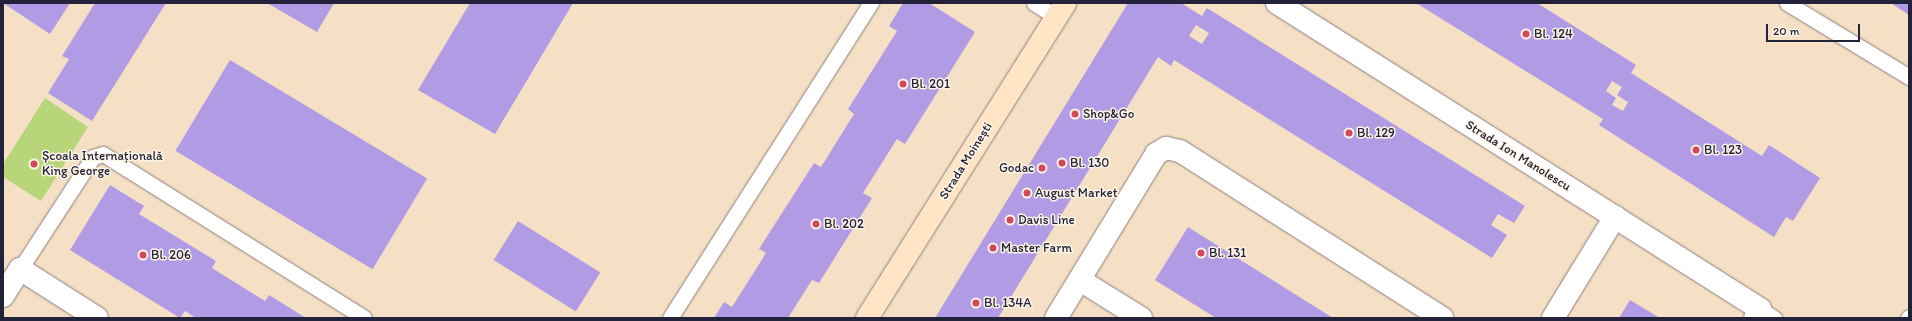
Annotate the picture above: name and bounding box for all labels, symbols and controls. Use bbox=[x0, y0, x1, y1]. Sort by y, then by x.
scale bar bbox=[1768, 16, 1862, 42]
text: 20 m bbox=[1773, 24, 1800, 38]
place label: Bl. 124 bbox=[1534, 26, 1573, 42]
marker: Bl. 124 bbox=[1521, 29, 1531, 39]
place label: Bl. 201 bbox=[911, 76, 950, 92]
marker: Bl. 201 bbox=[898, 79, 908, 89]
place label: Shop&Go bbox=[1083, 106, 1134, 122]
marker: Shop&Go bbox=[1070, 109, 1080, 119]
street label: Strada Ion Manolescu bbox=[1462, 117, 1574, 195]
street label: Strada Moinești bbox=[936, 120, 996, 202]
place label: Bl. 129 bbox=[1357, 125, 1395, 141]
marker: Bl. 129 bbox=[1344, 128, 1354, 138]
place label: Bl. 123 bbox=[1704, 142, 1742, 158]
marker: Bl. 123 bbox=[1691, 145, 1701, 155]
place label: Școala Internațională King George bbox=[42, 149, 163, 180]
place label: Bl. 130 bbox=[1070, 155, 1109, 171]
marker: Bl. 130 bbox=[1057, 158, 1067, 168]
marker: Școala Internațională King George bbox=[29, 159, 39, 169]
place label: Godac bbox=[999, 160, 1034, 176]
marker: Godac bbox=[1037, 163, 1047, 173]
place label: August Market bbox=[1035, 185, 1118, 201]
marker: August Market bbox=[1022, 188, 1032, 198]
place label: Davis Line bbox=[1018, 212, 1075, 228]
marker: Davis Line bbox=[1005, 215, 1015, 225]
place label: Bl. 202 bbox=[824, 216, 864, 232]
marker: Bl. 202 bbox=[811, 219, 821, 229]
place label: Master Farm bbox=[1001, 240, 1072, 256]
marker: Master Farm bbox=[988, 243, 998, 253]
place label: Bl. 131 bbox=[1209, 245, 1246, 261]
place label: Bl. 206 bbox=[151, 247, 191, 263]
marker: Bl. 131 bbox=[1196, 248, 1206, 258]
marker: Bl. 206 bbox=[138, 250, 148, 260]
place label: Bl. 134A bbox=[984, 295, 1031, 311]
marker: Bl. 134A bbox=[971, 298, 981, 308]

